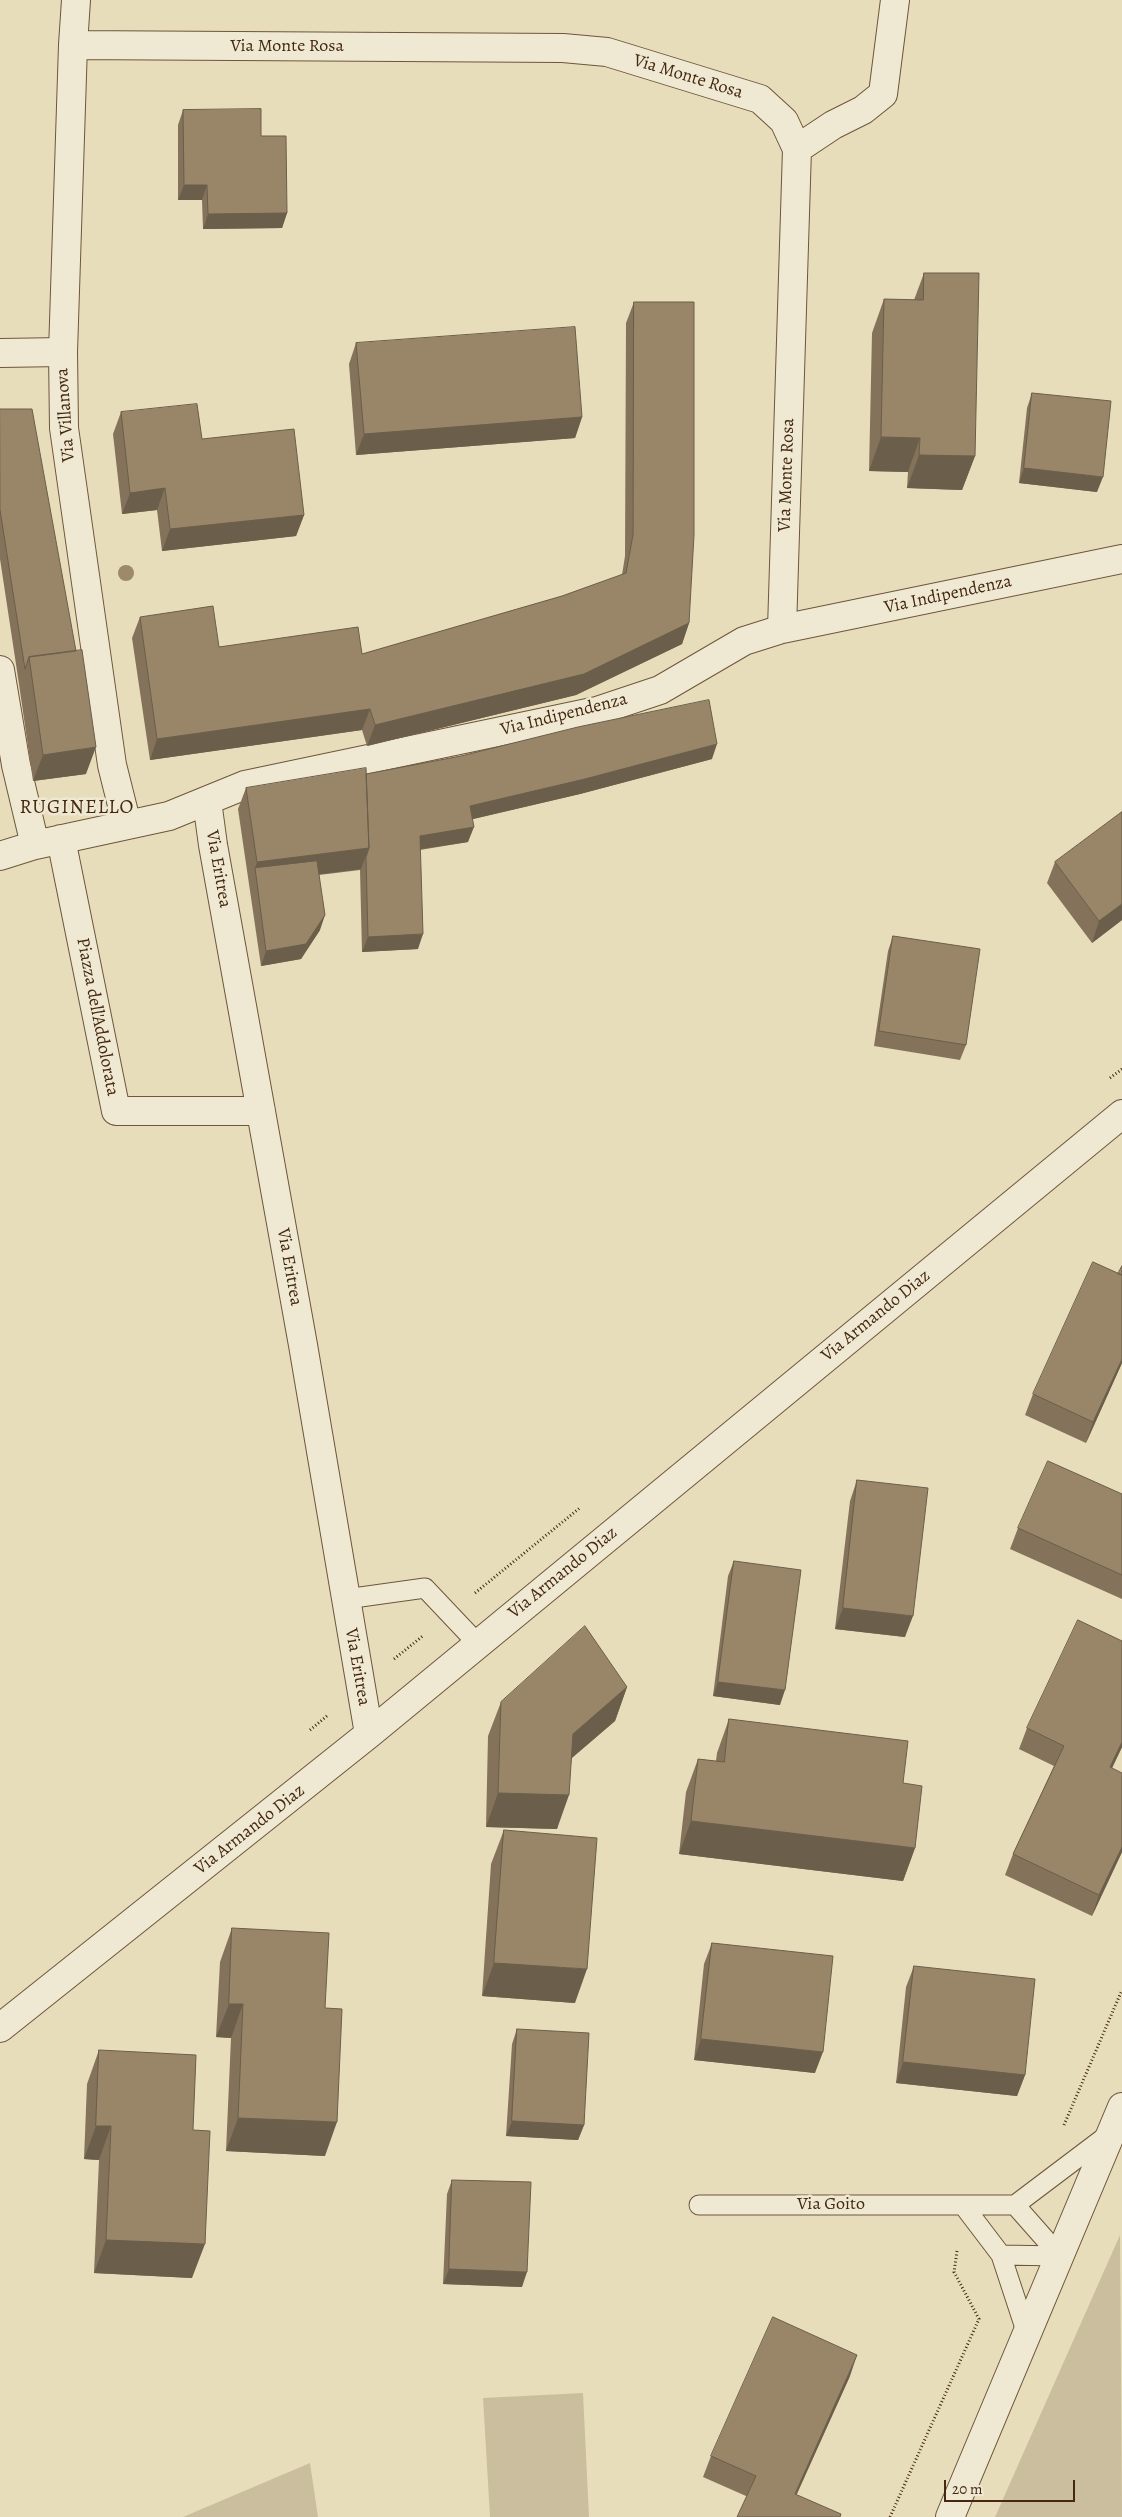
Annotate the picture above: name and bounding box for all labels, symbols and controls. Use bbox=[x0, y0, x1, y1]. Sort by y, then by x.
street label: Via Monte Rosa bbox=[230, 36, 344, 58]
street label: Via Monte Rosa bbox=[631, 50, 745, 104]
street label: Via Villanova bbox=[52, 367, 80, 463]
street label: Via Monte Rosa bbox=[774, 418, 800, 532]
street label: Via Indipendenza bbox=[882, 571, 1014, 619]
street label: Via Indipendenza bbox=[498, 689, 630, 741]
district label: RUGINELLO bbox=[18, 796, 136, 820]
street label: Via Eritrea bbox=[201, 828, 235, 910]
street label: Piazza dell'Addolorata bbox=[71, 936, 123, 1098]
street label: Via Eritrea bbox=[272, 1226, 306, 1308]
street label: Via Armando Diaz bbox=[817, 1265, 935, 1367]
street label: Via Armando Diaz bbox=[504, 1522, 622, 1624]
street label: Via Eritrea bbox=[340, 1626, 374, 1708]
street label: Via Armando Diaz bbox=[190, 1780, 310, 1880]
street label: Via Goito bbox=[797, 2194, 865, 2216]
scale bar bbox=[947, 2470, 1078, 2502]
text: 20 m bbox=[952, 2479, 983, 2499]

